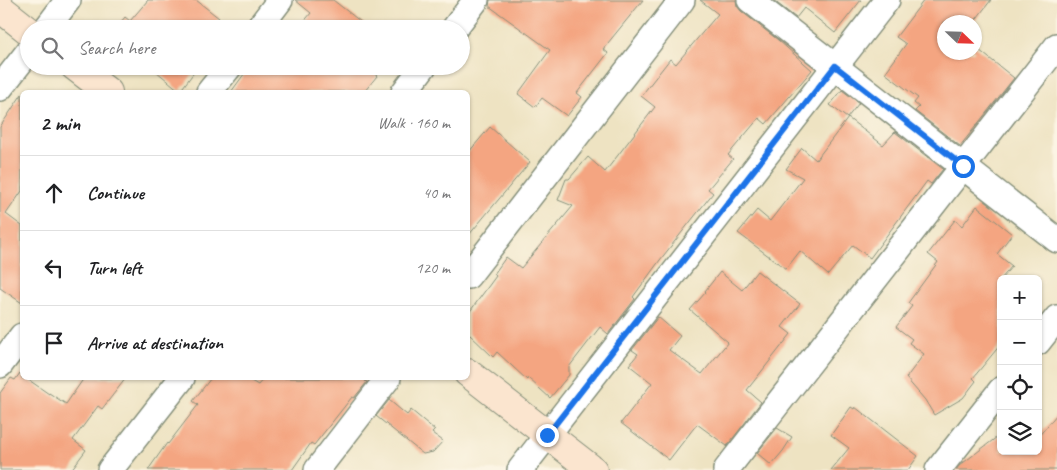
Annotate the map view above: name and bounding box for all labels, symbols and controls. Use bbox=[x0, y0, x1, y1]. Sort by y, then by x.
north arrow bbox=[937, 15, 982, 60]
search box bbox=[20, 20, 470, 75]
icon: search bbox=[38, 34, 66, 62]
text: Search here bbox=[78, 36, 155, 60]
text: 2 min bbox=[40, 110, 80, 136]
text: Walk · 160 m bbox=[378, 113, 450, 133]
route start bbox=[952, 155, 975, 178]
icon: ahead bbox=[40, 179, 68, 207]
text: Continue bbox=[87, 181, 144, 205]
text: 40 m bbox=[423, 183, 450, 203]
icon: left bbox=[40, 254, 68, 282]
text: Turn left bbox=[87, 256, 142, 280]
text: 120 m bbox=[416, 258, 450, 278]
map controls bbox=[997, 275, 1042, 455]
button: + bbox=[997, 275, 1042, 320]
button: − bbox=[997, 320, 1042, 365]
icon: arrive bbox=[40, 329, 68, 357]
text: Arrive at destination bbox=[87, 331, 223, 355]
button: locate bbox=[997, 365, 1042, 410]
button: layers bbox=[997, 410, 1042, 455]
route end bbox=[536, 424, 559, 447]

